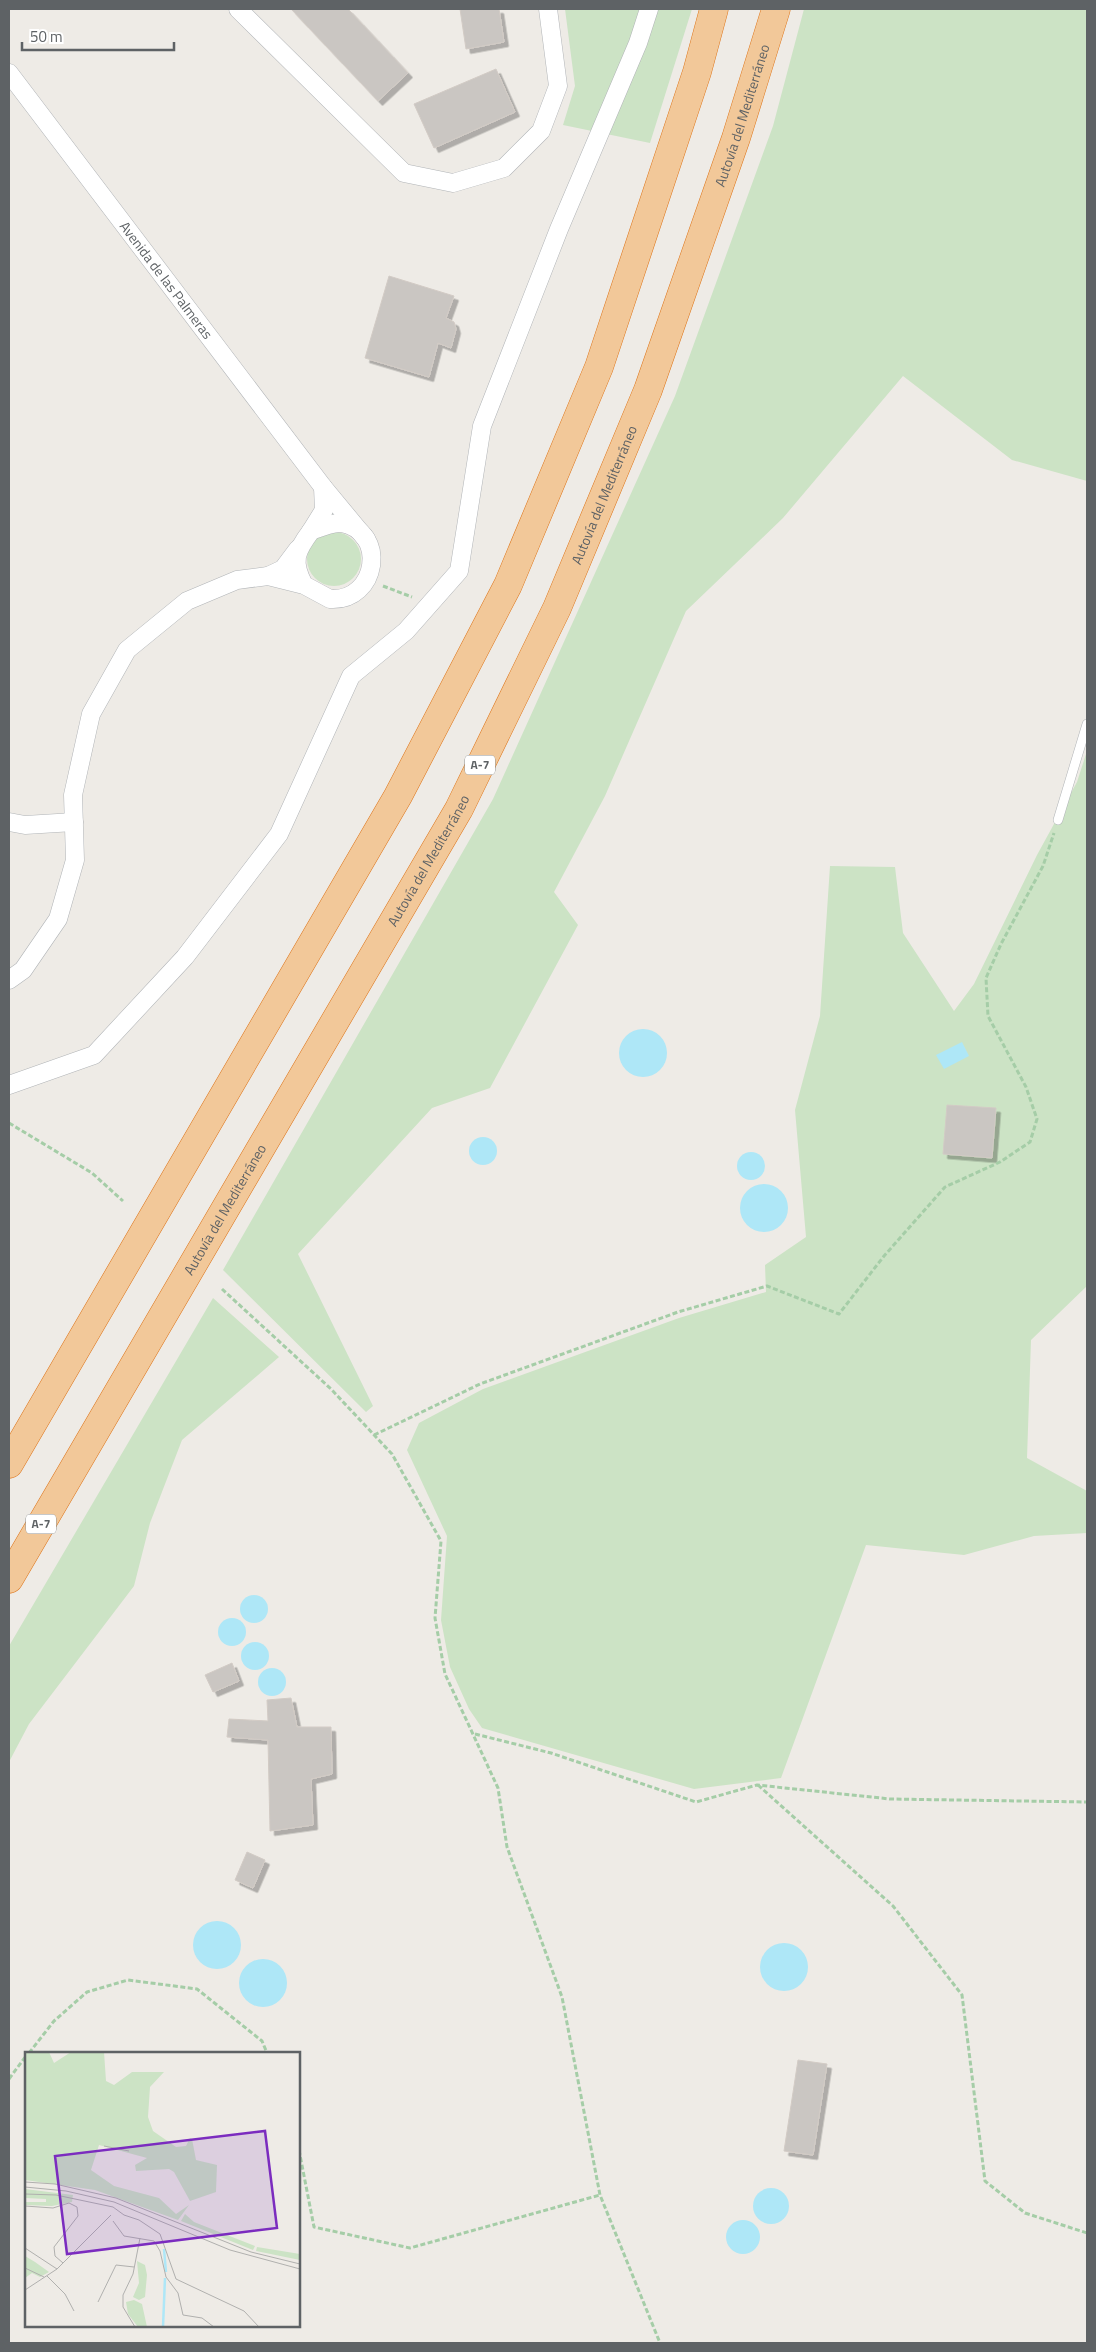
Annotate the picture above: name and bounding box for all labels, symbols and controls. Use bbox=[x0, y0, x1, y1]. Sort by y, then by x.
scale bar bbox=[22, 20, 175, 52]
text: 50 m bbox=[30, 25, 63, 48]
street label: Autovía del Mediterráneo bbox=[709, 41, 775, 189]
street label: Avenida de las Palmeras bbox=[115, 217, 218, 343]
street label: Autovía del Mediterráneo bbox=[565, 422, 642, 567]
road number: A-7 bbox=[465, 756, 495, 774]
street label: Autovía del Mediterráneo bbox=[382, 791, 474, 930]
street label: Autovía del Mediterráneo bbox=[178, 1140, 271, 1279]
road number: A-7 bbox=[26, 1515, 56, 1534]
inset map bbox=[25, 2052, 300, 2327]

